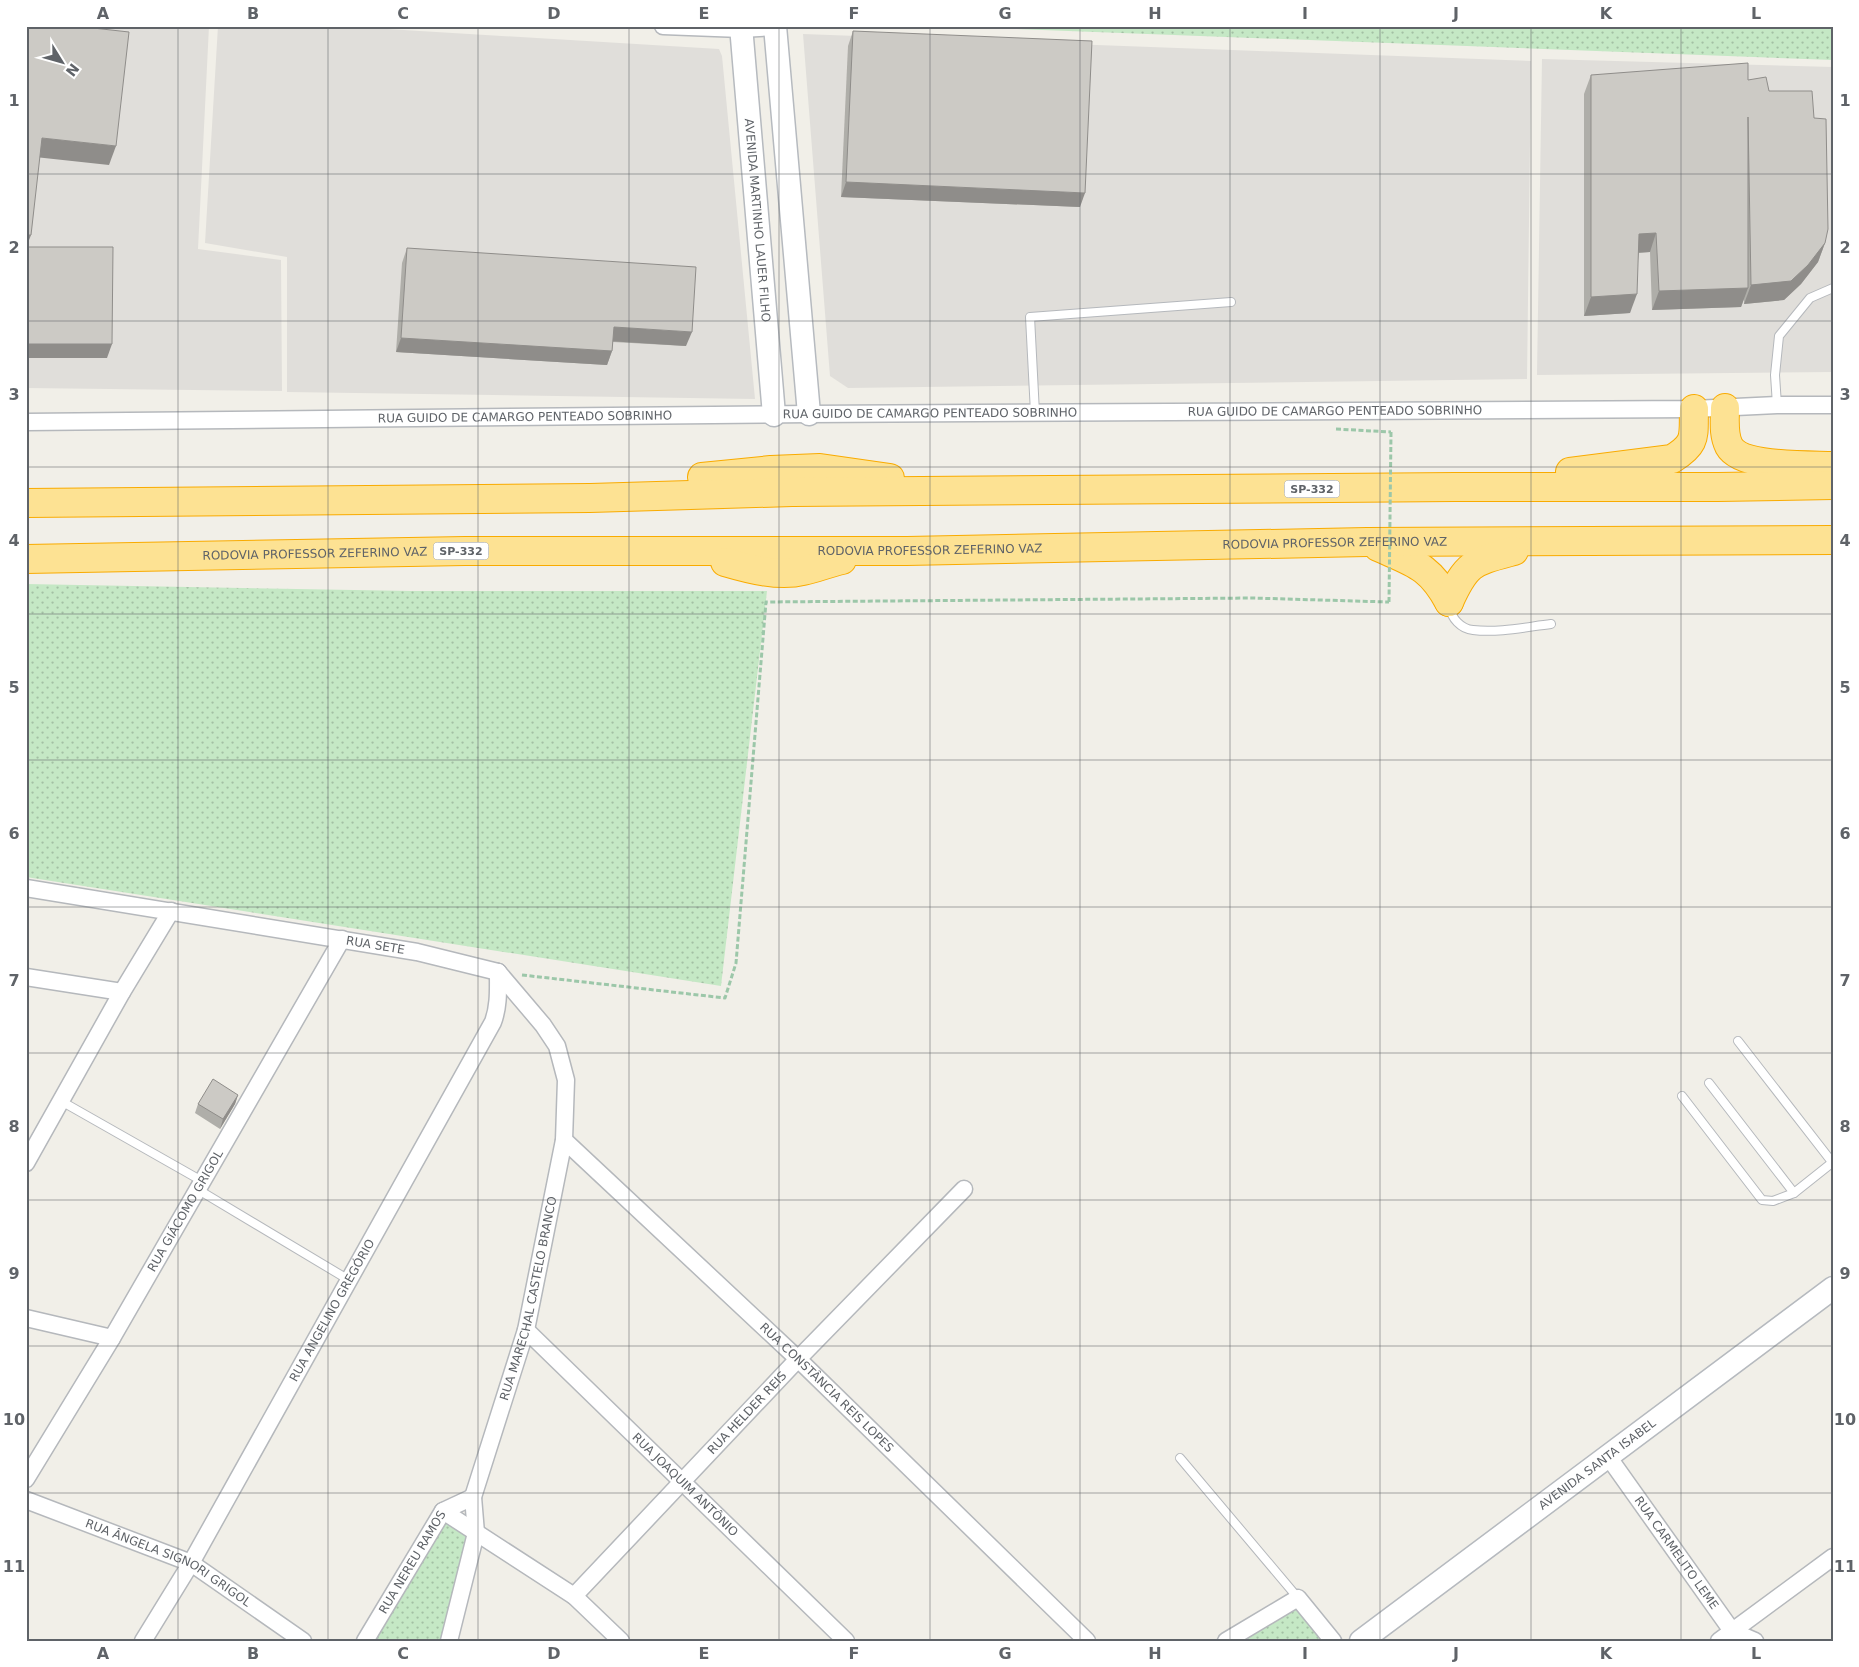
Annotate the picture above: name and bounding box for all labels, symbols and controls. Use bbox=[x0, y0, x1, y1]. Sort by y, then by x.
text: A bbox=[97, 4, 110, 23]
text: B bbox=[247, 4, 259, 23]
text: C bbox=[397, 4, 409, 23]
text: D bbox=[547, 4, 561, 23]
text: E bbox=[699, 4, 709, 23]
text: F bbox=[849, 4, 859, 23]
text: G bbox=[998, 4, 1012, 23]
text: H bbox=[1148, 4, 1162, 23]
text: I bbox=[1302, 4, 1308, 23]
text: J bbox=[1452, 4, 1459, 23]
text: K bbox=[1600, 4, 1613, 23]
text: L bbox=[1751, 4, 1761, 23]
north arrow bbox=[38, 38, 88, 88]
text: N bbox=[62, 60, 82, 79]
text: 1 bbox=[8, 91, 20, 110]
text: 1 bbox=[1839, 91, 1851, 110]
street label: AVENIDA MARTINHO LAUER FILHO bbox=[742, 118, 773, 323]
text: 2 bbox=[8, 238, 20, 257]
text: 2 bbox=[1839, 238, 1851, 257]
text: 3 bbox=[8, 385, 20, 404]
text: 3 bbox=[1839, 385, 1851, 404]
street label: RUA GUIDO DE CAMARGO PENTEADO SOBRINHO bbox=[1188, 403, 1482, 419]
street label: RUA GUIDO DE CAMARGO PENTEADO SOBRINHO bbox=[783, 405, 1077, 421]
street label: RUA GUIDO DE CAMARGO PENTEADO SOBRINHO bbox=[378, 408, 672, 425]
road number: SP-332 bbox=[1284, 480, 1340, 498]
text: 4 bbox=[8, 531, 20, 550]
text: 4 bbox=[1839, 531, 1851, 550]
street label: RODOVIA PROFESSOR ZEFERINO VAZ bbox=[1222, 535, 1447, 552]
street label: RODOVIA PROFESSOR ZEFERINO VAZ bbox=[817, 541, 1042, 558]
road number: SP-332 bbox=[434, 542, 488, 560]
street label: RODOVIA PROFESSOR ZEFERINO VAZ bbox=[202, 545, 428, 563]
text: 5 bbox=[8, 678, 20, 697]
text: 5 bbox=[1839, 678, 1851, 697]
text: 6 bbox=[8, 824, 20, 843]
text: 6 bbox=[1839, 824, 1851, 843]
street label: RUA SETE bbox=[345, 933, 406, 957]
text: 7 bbox=[8, 971, 20, 990]
text: 7 bbox=[1839, 971, 1851, 990]
text: 8 bbox=[8, 1117, 20, 1136]
text: 8 bbox=[1839, 1117, 1851, 1136]
street label: RUA GIÁCOMO GRIGOL bbox=[145, 1147, 226, 1274]
street label: RUA MARECHAL CASTELO BRANCO bbox=[497, 1195, 560, 1402]
street label: RUA ANGELINO GREGÓRIO bbox=[287, 1237, 377, 1384]
text: 9 bbox=[8, 1264, 20, 1283]
text: 9 bbox=[1839, 1264, 1851, 1283]
street label: RUA CONSTÂNCIA REIS LOPES bbox=[757, 1320, 896, 1455]
street label: RUA HELDER REIS bbox=[705, 1369, 789, 1457]
text: 10 bbox=[3, 1410, 25, 1429]
text: 10 bbox=[1834, 1410, 1856, 1429]
street label: AVENIDA SANTA ISABEL bbox=[1536, 1416, 1659, 1513]
street label: RUA JOAQUIM ANTÔNIO bbox=[629, 1430, 741, 1539]
street label: RUA CARMELITO LEME bbox=[1632, 1494, 1721, 1612]
street label: RUA NEREU RAMOS bbox=[376, 1508, 449, 1616]
street label: RUA ÂNGELA SIGNORI GRIGOL bbox=[83, 1516, 254, 1610]
text: 11 bbox=[3, 1557, 25, 1576]
text: 11 bbox=[1834, 1557, 1856, 1576]
text: A bbox=[97, 1644, 110, 1663]
text: B bbox=[247, 1644, 259, 1663]
text: C bbox=[397, 1644, 409, 1663]
text: D bbox=[547, 1644, 561, 1663]
text: E bbox=[699, 1644, 709, 1663]
text: F bbox=[849, 1644, 859, 1663]
text: G bbox=[998, 1644, 1012, 1663]
text: H bbox=[1148, 1644, 1162, 1663]
text: I bbox=[1302, 1644, 1308, 1663]
text: J bbox=[1452, 1644, 1459, 1663]
text: K bbox=[1600, 1644, 1613, 1663]
text: L bbox=[1751, 1644, 1761, 1663]

